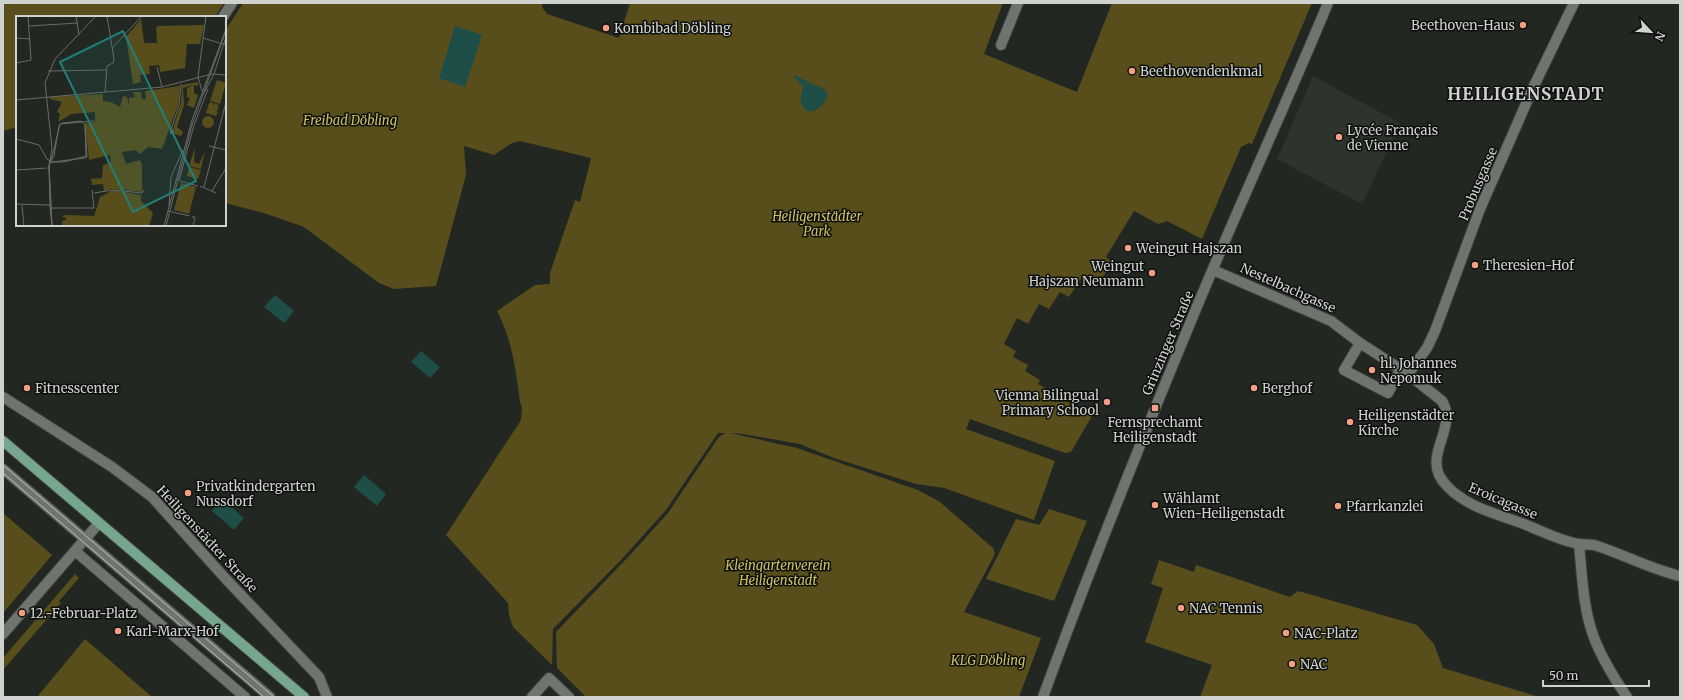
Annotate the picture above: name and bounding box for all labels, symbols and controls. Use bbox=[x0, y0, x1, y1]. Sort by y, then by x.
north arrow bbox=[1631, 12, 1671, 52]
inset map bbox=[16, 16, 226, 226]
place label: Beethoven-Haus bbox=[1411, 17, 1515, 34]
place label: Kombibad Döbling bbox=[614, 20, 731, 37]
marker: Beethoven-Haus bbox=[1518, 20, 1528, 30]
marker: Kombibad Döbling bbox=[601, 23, 611, 33]
text: N bbox=[1652, 29, 1668, 44]
place label: Beethovendenkmal bbox=[1140, 63, 1262, 80]
marker: Beethovendenkmal bbox=[1127, 66, 1137, 76]
district label: HEILIGENSTADT bbox=[1447, 83, 1605, 105]
park label: Freibad Döbling bbox=[302, 112, 397, 129]
place label: Lycée Français de Vienne bbox=[1347, 122, 1438, 154]
marker: Lycée Français de Vienne bbox=[1334, 132, 1344, 142]
street label: Probusgasse bbox=[1455, 145, 1501, 223]
park label: Heiligenstädter Park bbox=[771, 208, 863, 240]
place label: Weingut Hajszan bbox=[1135, 240, 1243, 257]
marker: Weingut Hajszan bbox=[1123, 243, 1133, 253]
place label: Theresien-Hof bbox=[1483, 257, 1575, 274]
place label: Weingut Hajszan Neumann bbox=[1029, 258, 1144, 290]
street label: Nestelbachgasse bbox=[1238, 259, 1339, 317]
marker: Theresien-Hof bbox=[1470, 260, 1480, 270]
marker: Weingut Hajszan Neumann bbox=[1147, 268, 1157, 278]
street label: Grinzinger Straße bbox=[1138, 288, 1198, 398]
place label: hl. Johannes Nepomuk bbox=[1380, 355, 1457, 387]
marker: hl. Johannes Nepomuk bbox=[1367, 365, 1377, 375]
place label: Fitnesscenter bbox=[35, 380, 119, 397]
place label: Berghof bbox=[1262, 380, 1313, 397]
marker: Fitnesscenter bbox=[22, 383, 32, 393]
marker: Berghof bbox=[1249, 383, 1259, 393]
place label: Vienna Bilingual Primary School bbox=[994, 387, 1099, 419]
marker: Vienna Bilingual Primary School bbox=[1102, 397, 1112, 407]
marker: Fernsprechamt Heiligenstadt bbox=[1150, 403, 1160, 413]
place label: Heiligenstädter Kirche bbox=[1358, 407, 1454, 439]
place label: Fernsprechamt Heiligenstadt bbox=[1107, 414, 1203, 446]
marker: Heiligenstädter Kirche bbox=[1345, 417, 1355, 427]
place label: Privatkindergarten Nussdorf bbox=[196, 478, 316, 510]
street label: Eroicagasse bbox=[1466, 479, 1540, 523]
street label: Heiligenstädter Straße bbox=[153, 482, 261, 596]
marker: Privatkindergarten Nussdorf bbox=[183, 488, 193, 498]
place label: Wählamt Wien-Heiligenstadt bbox=[1162, 490, 1285, 522]
place label: Pfarrkanzlei bbox=[1346, 498, 1424, 515]
marker: Wählamt Wien-Heiligenstadt bbox=[1150, 500, 1160, 510]
marker: Pfarrkanzlei bbox=[1333, 501, 1343, 511]
park label: Kleingartenverein Heiligenstadt bbox=[724, 557, 831, 589]
place label: NAC Tennis bbox=[1189, 600, 1263, 617]
marker: NAC Tennis bbox=[1176, 603, 1186, 613]
place label: 12.-Februar-Platz bbox=[30, 605, 137, 622]
marker: 12.-Februar-Platz bbox=[17, 608, 27, 618]
place label: Karl-Marx-Hof bbox=[126, 623, 220, 640]
place label: NAC-Platz bbox=[1294, 625, 1357, 642]
marker: Karl-Marx-Hof bbox=[113, 626, 123, 636]
marker: NAC-Platz bbox=[1281, 628, 1291, 638]
park label: KLG Döbling bbox=[950, 652, 1025, 669]
place label: NAC bbox=[1300, 656, 1327, 673]
marker: NAC bbox=[1287, 659, 1297, 669]
scale bar bbox=[1543, 662, 1649, 688]
text: 50 m bbox=[1549, 668, 1578, 683]

